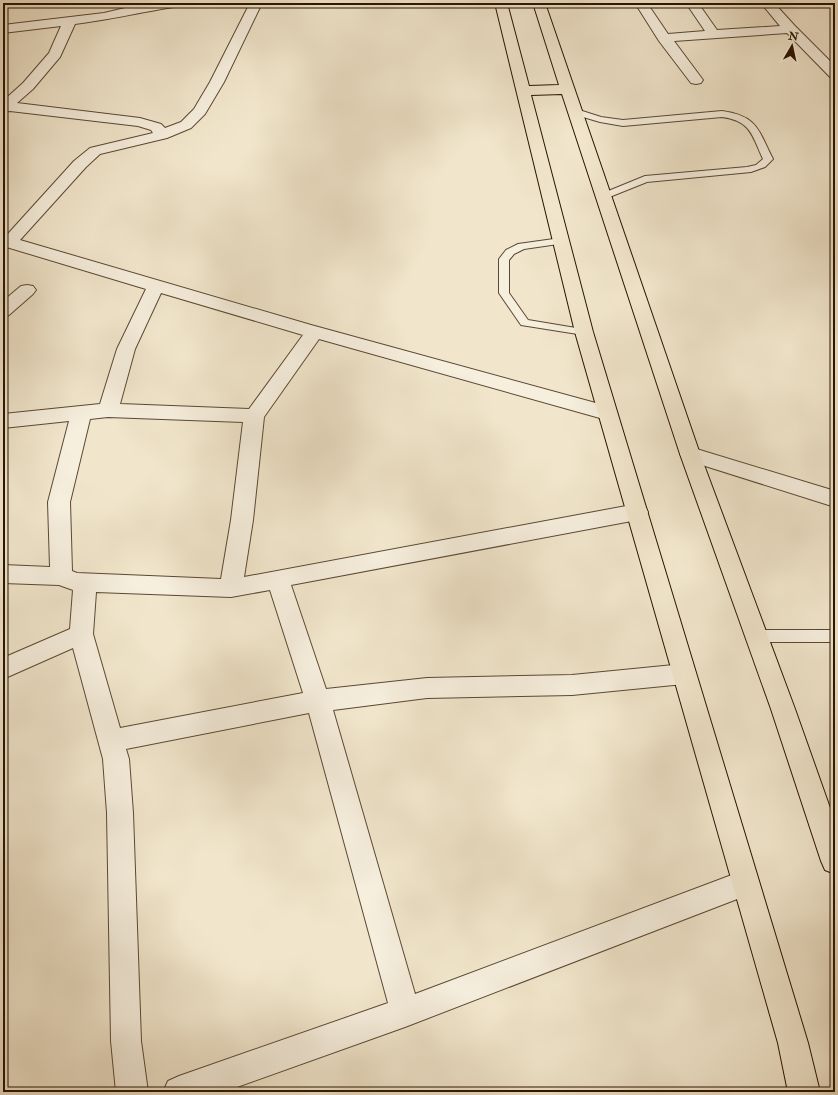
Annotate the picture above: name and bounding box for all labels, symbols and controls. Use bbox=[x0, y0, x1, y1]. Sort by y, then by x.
north arrow bbox=[772, 26, 812, 66]
text: N bbox=[787, 29, 800, 44]

